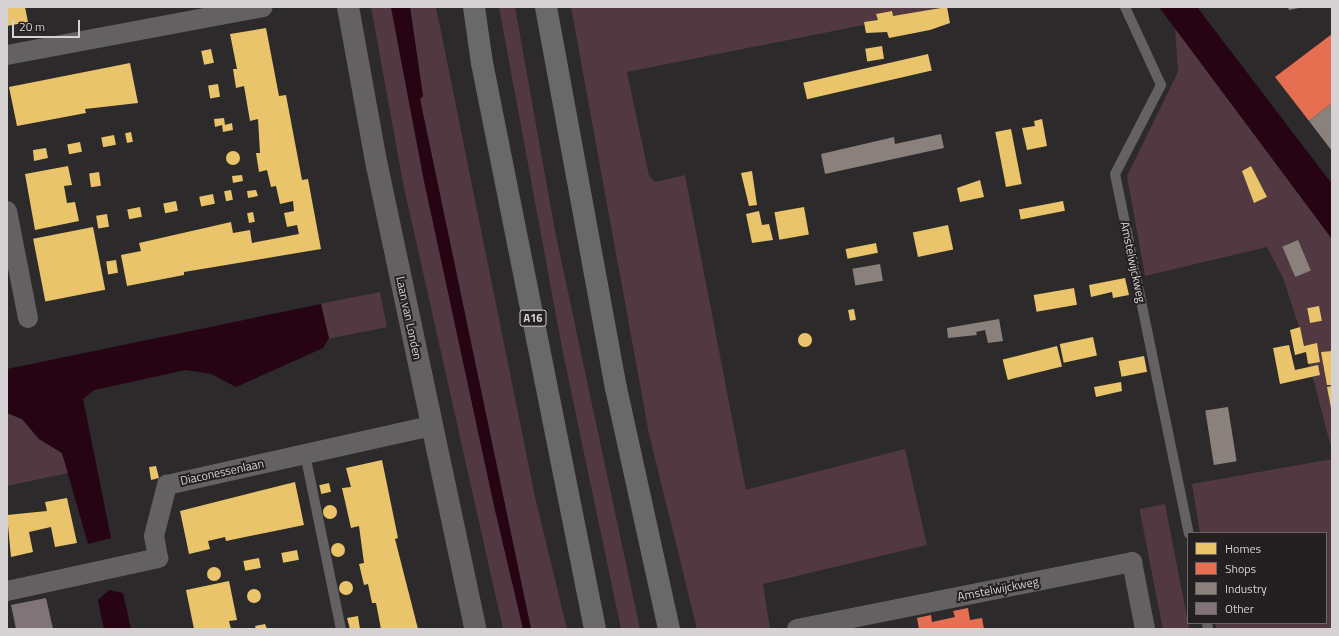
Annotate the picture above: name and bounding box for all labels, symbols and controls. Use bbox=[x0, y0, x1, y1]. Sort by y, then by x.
scale bar bbox=[14, 12, 82, 38]
text: 20 m bbox=[19, 17, 45, 36]
street label: Amstelwijckweg bbox=[1117, 220, 1149, 304]
street label: Laan van Londen bbox=[393, 275, 425, 361]
road number: A16 bbox=[519, 309, 547, 327]
street label: Diaconessenlaan bbox=[179, 456, 265, 488]
legend bbox=[1187, 532, 1327, 624]
text: Homes bbox=[1225, 539, 1261, 558]
text: Shops bbox=[1225, 559, 1256, 578]
street label: Amstelwijckweg bbox=[956, 574, 1040, 604]
text: Industry bbox=[1225, 579, 1267, 598]
text: Other bbox=[1225, 599, 1254, 618]

